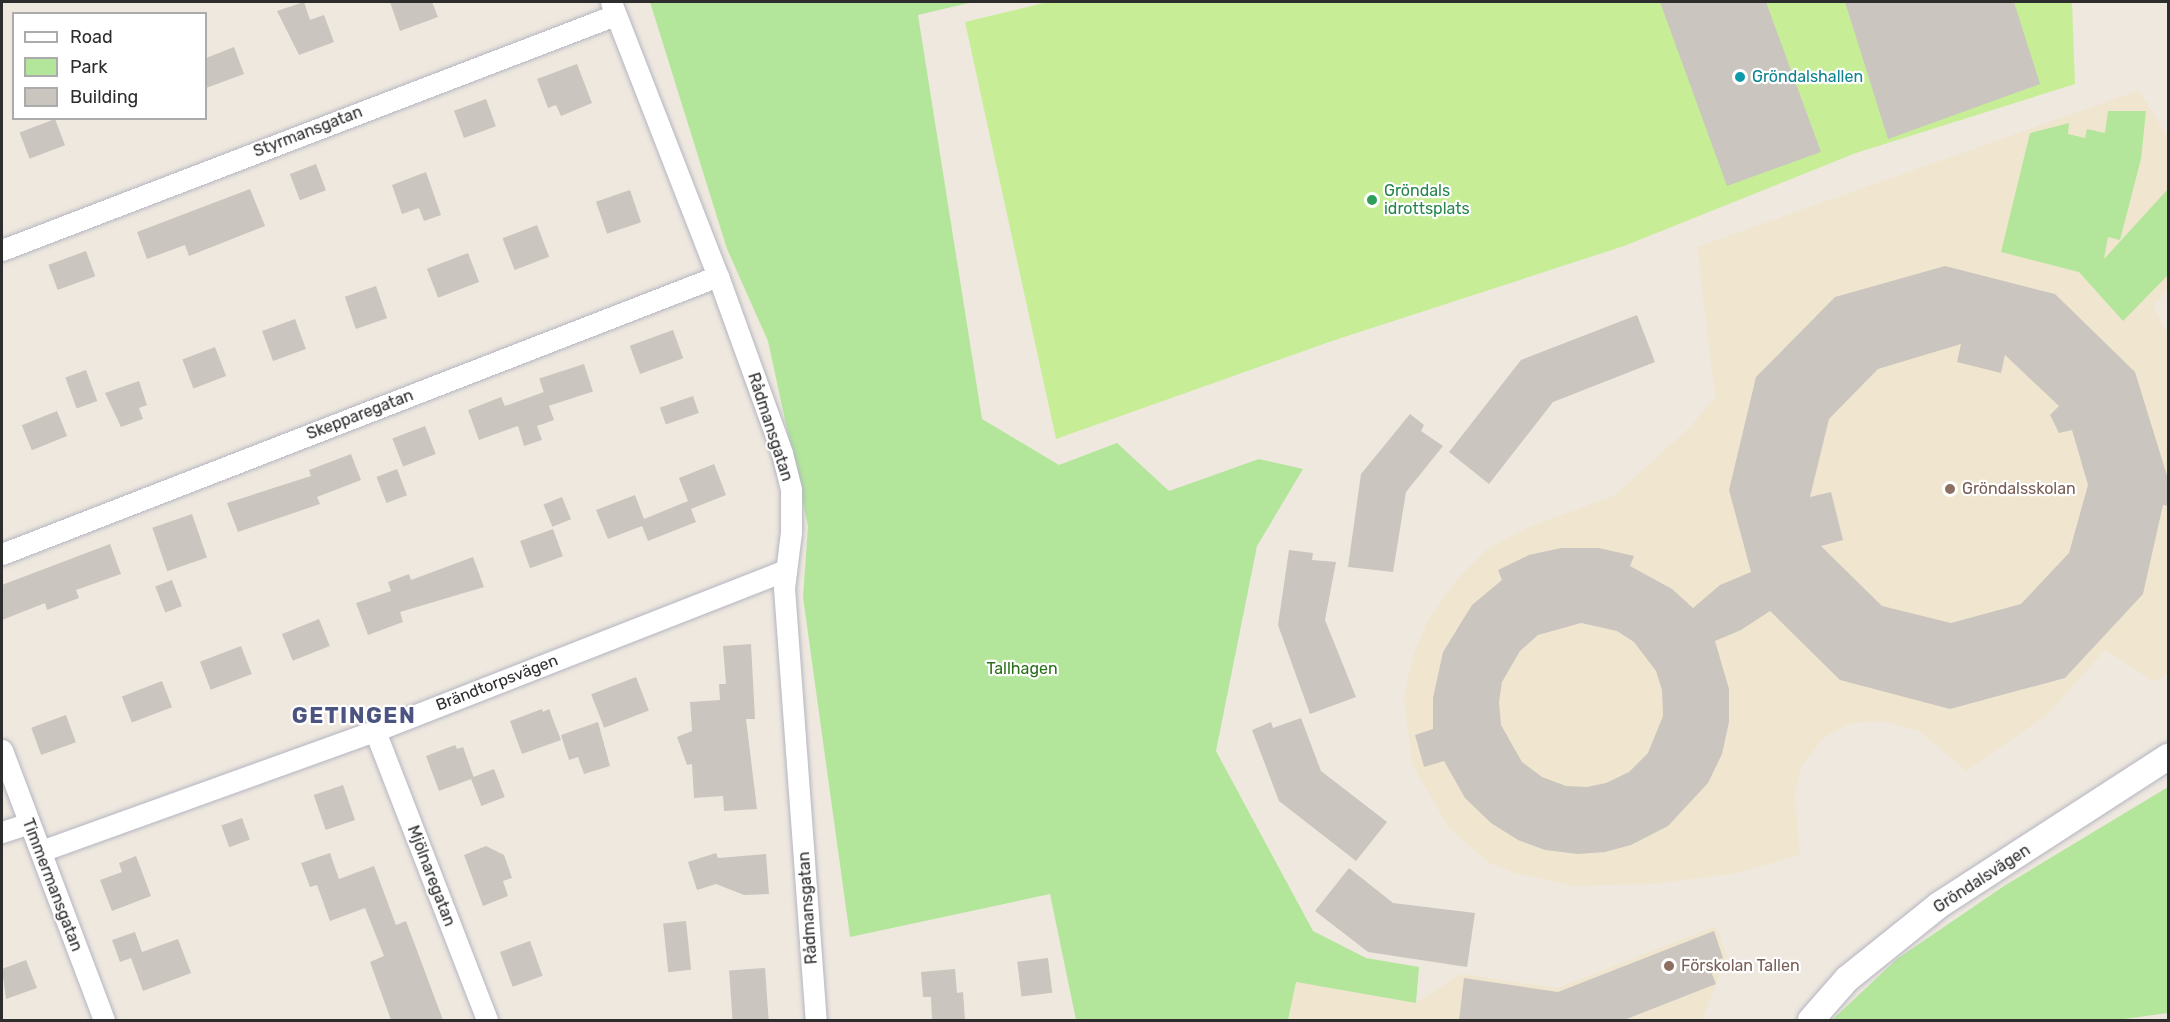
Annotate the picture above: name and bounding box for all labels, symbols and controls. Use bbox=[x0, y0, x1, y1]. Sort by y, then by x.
legend bbox=[12, 12, 207, 120]
text: Road bbox=[70, 26, 113, 48]
text: Park bbox=[70, 56, 107, 78]
place label: Gröndalshallen bbox=[1752, 67, 1863, 87]
marker: Gröndalshallen bbox=[1733, 70, 1747, 84]
text: Building bbox=[70, 86, 138, 108]
street label: Styrmansgatan bbox=[251, 102, 365, 162]
place label: Gröndals idrottsplats bbox=[1384, 181, 1470, 219]
marker: Gröndals idrottsplats bbox=[1365, 193, 1379, 207]
street label: Rådmansgatan bbox=[743, 370, 797, 484]
street label: Skepparegatan bbox=[304, 386, 416, 444]
place label: Gröndalsskolan bbox=[1962, 479, 2076, 499]
marker: Gröndalsskolan bbox=[1943, 482, 1957, 496]
street label: Brändtorpsvägen bbox=[433, 651, 561, 715]
park label: Tallhagen bbox=[986, 659, 1058, 679]
district label: GETINGEN bbox=[292, 703, 416, 729]
street label: Timmermansgatan bbox=[18, 816, 86, 954]
street label: Mjölnaregatan bbox=[403, 823, 459, 929]
street label: Gröndalsvägen bbox=[1930, 841, 2034, 917]
street label: Rådmansgatan bbox=[794, 851, 822, 965]
place label: Förskolan Tallen bbox=[1681, 956, 1800, 976]
marker: Förskolan Tallen bbox=[1662, 959, 1676, 973]

